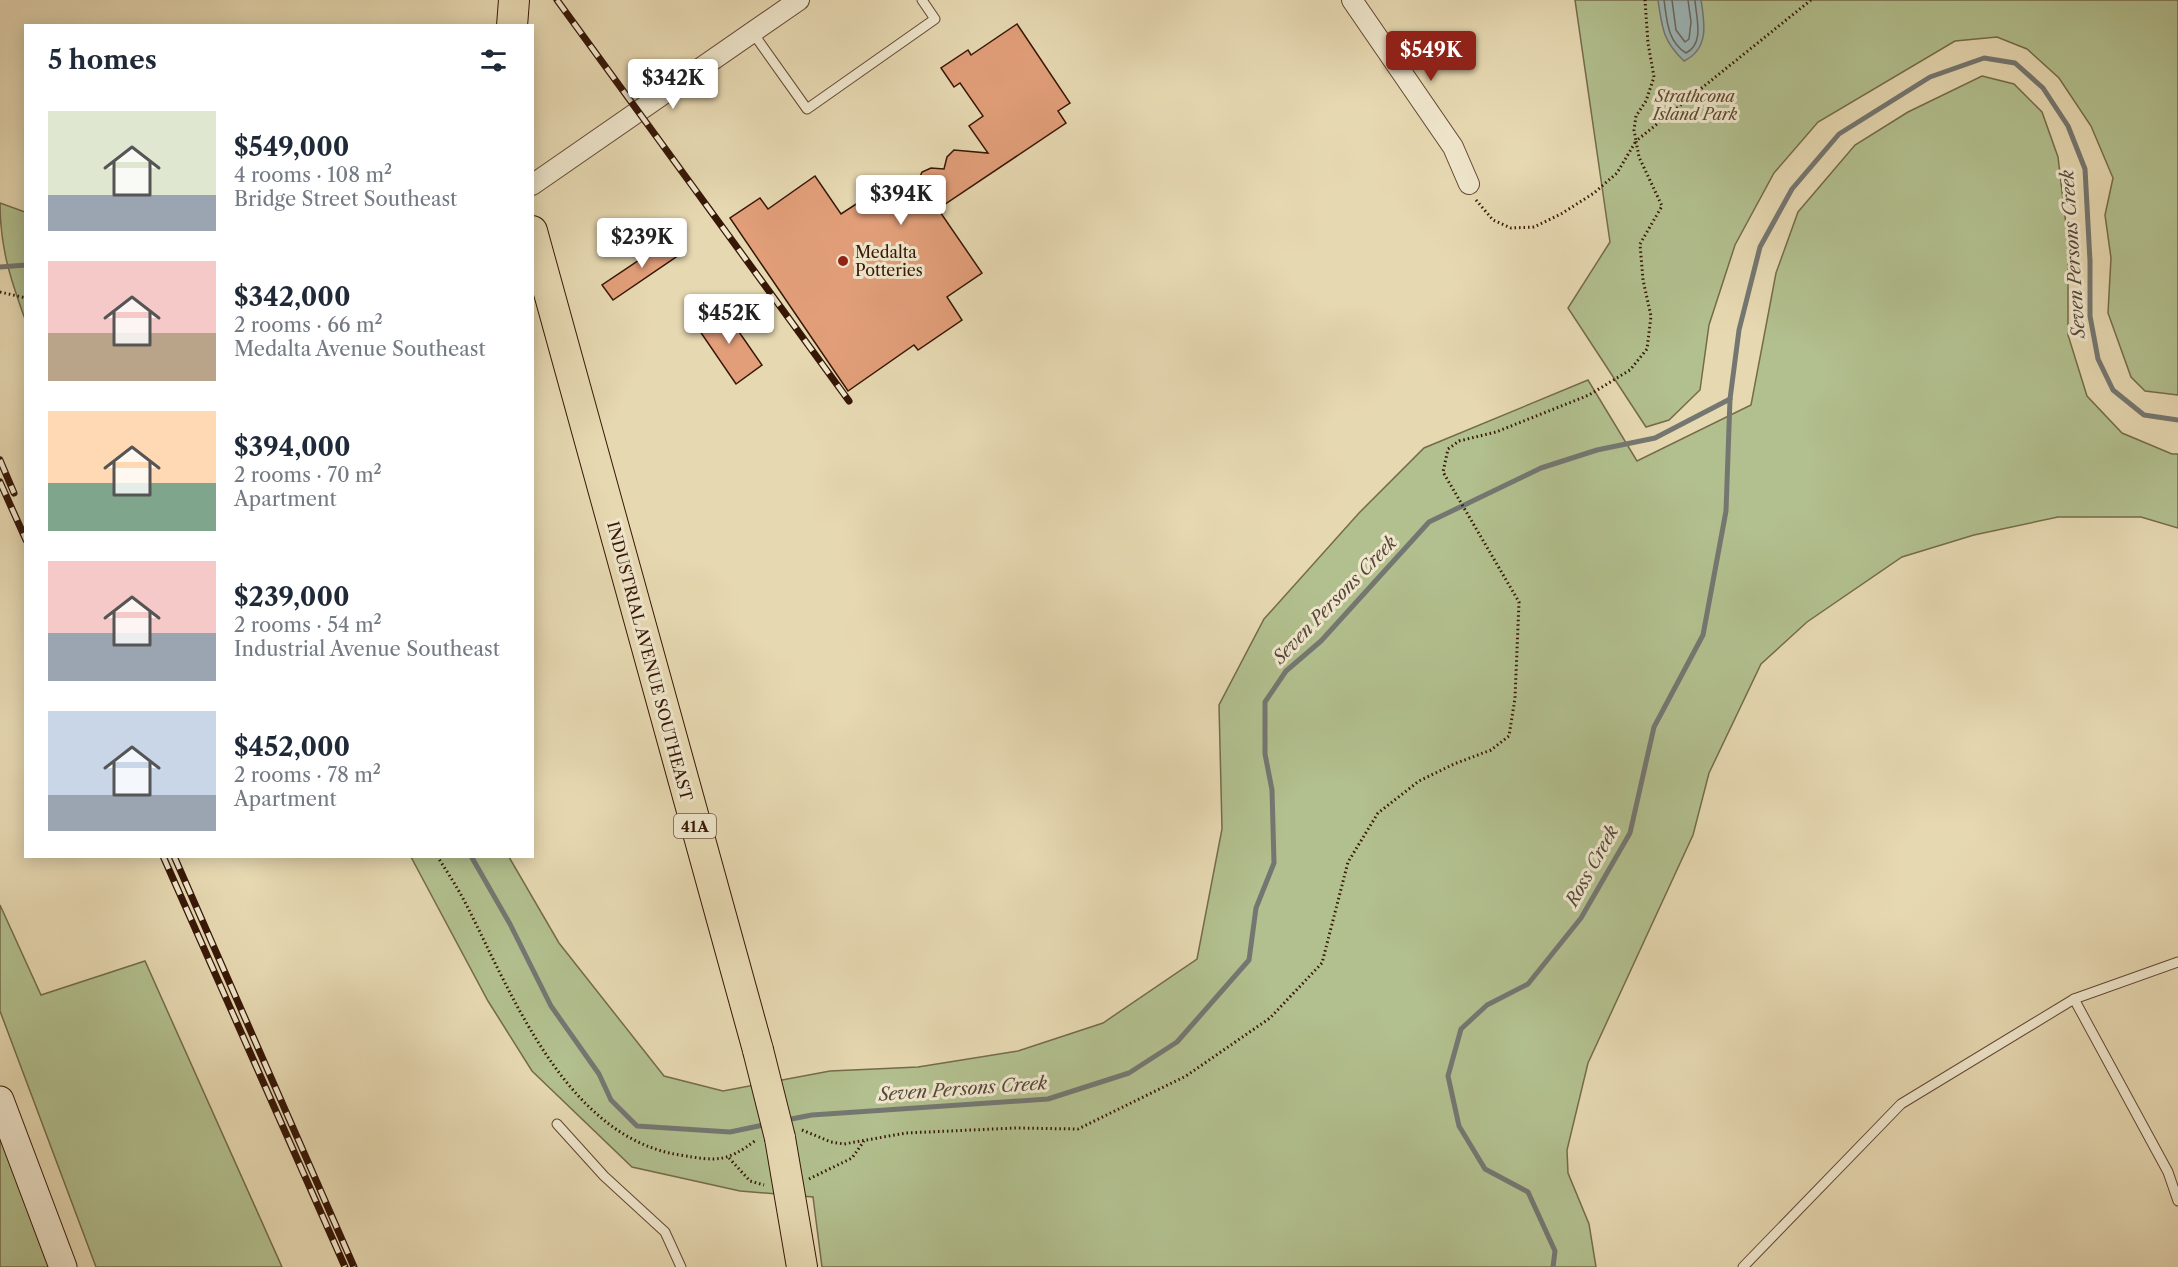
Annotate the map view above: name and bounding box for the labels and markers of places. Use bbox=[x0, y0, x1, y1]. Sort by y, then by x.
pin: $549K bbox=[1389, 31, 1473, 82]
pin: $342K bbox=[631, 59, 715, 110]
pin: $394K bbox=[859, 175, 943, 226]
pin: $239K bbox=[600, 218, 684, 269]
place label: Medalta Potteries bbox=[855, 242, 923, 280]
marker: Medalta Potteries bbox=[836, 254, 850, 268]
pin: $452K bbox=[687, 294, 771, 345]

